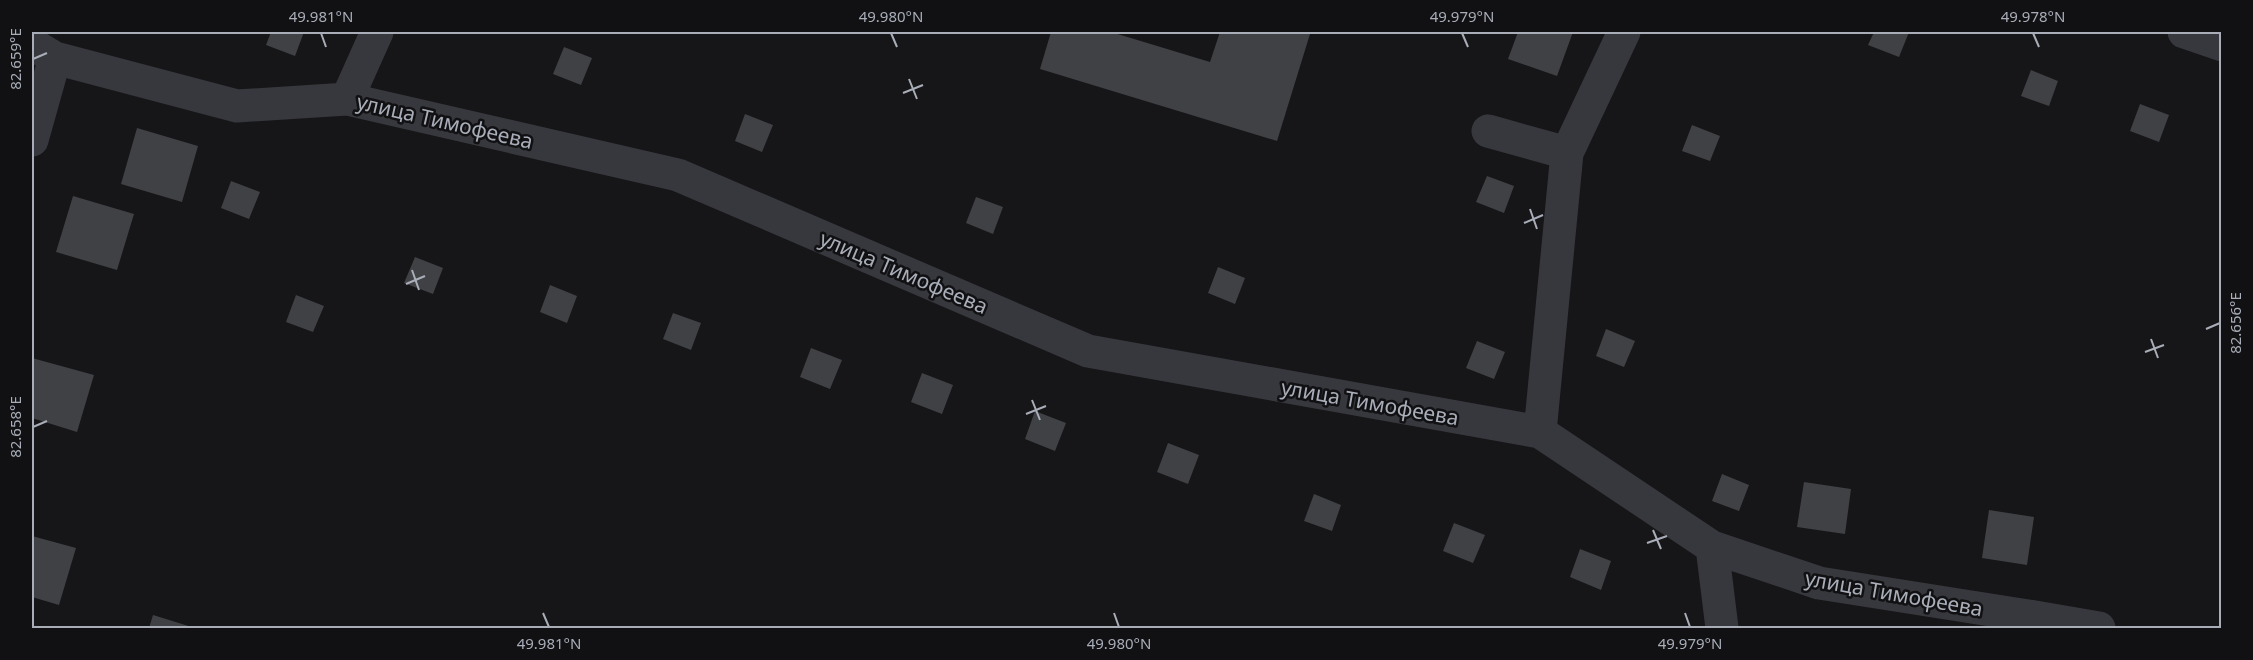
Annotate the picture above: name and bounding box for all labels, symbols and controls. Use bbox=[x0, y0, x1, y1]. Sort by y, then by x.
text: 49.981°N bbox=[289, 6, 353, 26]
text: 49.980°N bbox=[859, 6, 923, 26]
text: 49.979°N bbox=[1430, 6, 1494, 26]
text: 49.978°N bbox=[2001, 6, 2065, 26]
text: 82.659°E bbox=[5, 28, 25, 90]
street label: улица Тимофеева bbox=[354, 87, 536, 155]
street label: улица Тимофеева bbox=[816, 224, 992, 320]
text: 82.656°E bbox=[2225, 292, 2245, 354]
street label: улица Тимофеева bbox=[1279, 373, 1461, 431]
text: 82.658°E bbox=[5, 396, 25, 458]
street label: улица Тимофеева bbox=[1803, 564, 1985, 622]
text: 49.981°N bbox=[517, 633, 581, 653]
text: 49.980°N bbox=[1087, 633, 1151, 653]
text: 49.979°N bbox=[1658, 633, 1722, 653]

